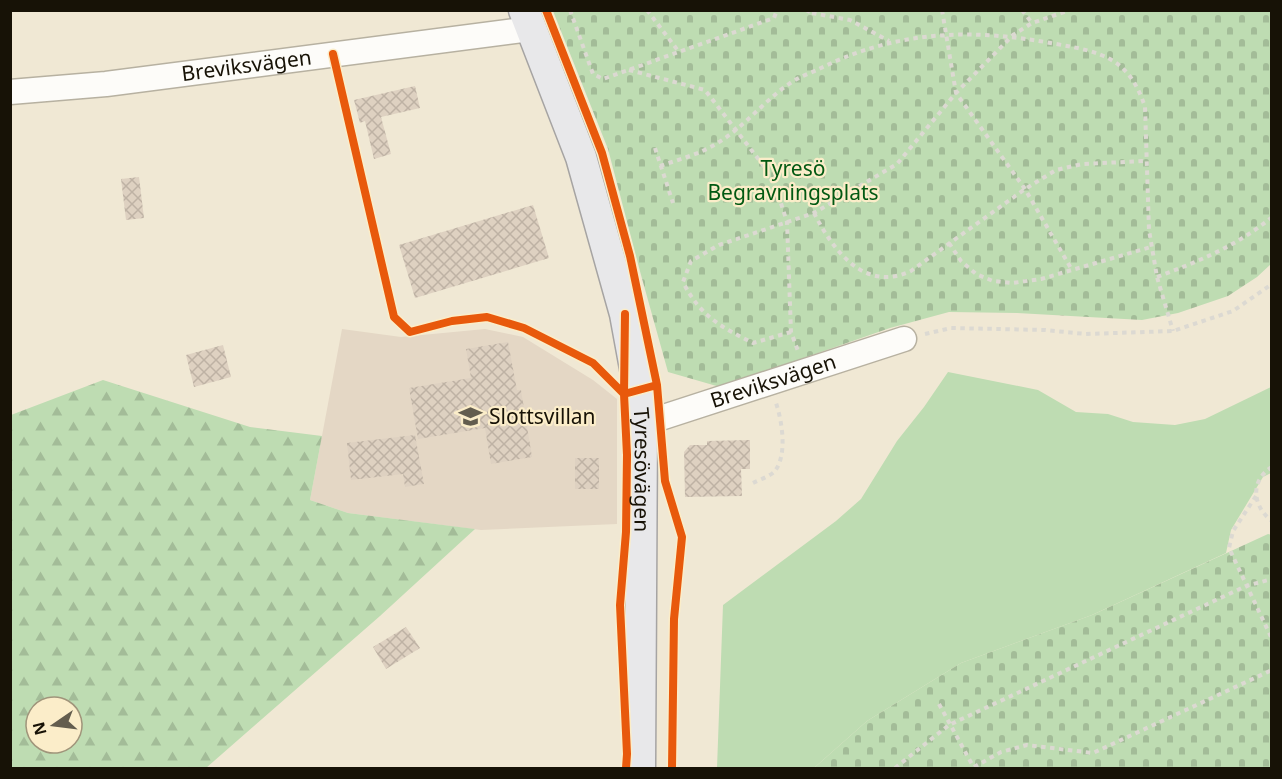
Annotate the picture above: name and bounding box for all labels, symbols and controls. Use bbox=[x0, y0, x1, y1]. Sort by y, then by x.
street label: Breviksvägen bbox=[180, 42, 313, 87]
park label: Tyresö Begravningsplats bbox=[707, 154, 879, 206]
street label: Breviksvägen bbox=[706, 347, 840, 414]
place label: Slottsvillan bbox=[489, 402, 596, 430]
school or university icon: Slottsvillan bbox=[458, 404, 484, 430]
street label: Tyresövägen bbox=[628, 406, 657, 532]
north arrow bbox=[24, 695, 84, 755]
text: N bbox=[27, 720, 52, 738]

